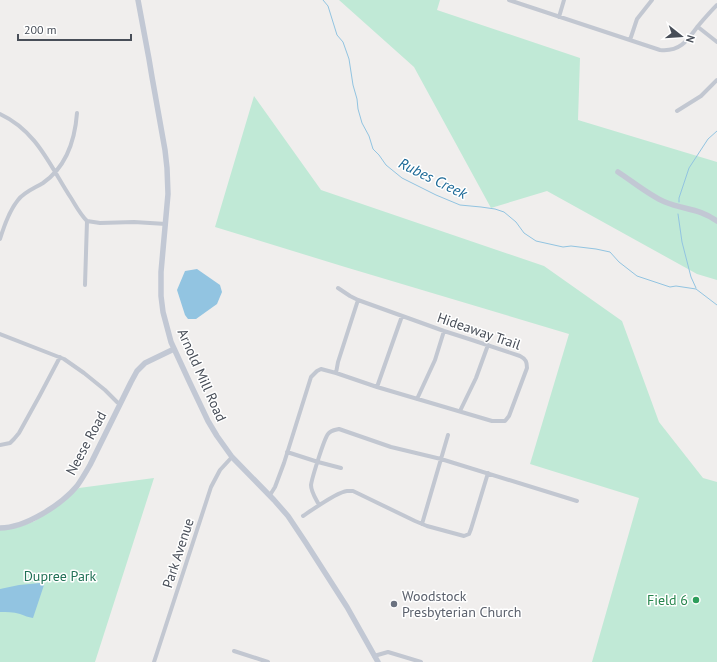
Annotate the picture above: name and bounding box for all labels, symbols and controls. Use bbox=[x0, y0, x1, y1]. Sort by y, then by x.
scale bar bbox=[18, 16, 131, 42]
north arrow bbox=[661, 16, 701, 56]
text: 200 m bbox=[24, 22, 57, 37]
text: N bbox=[683, 33, 698, 44]
water label: Rubes Creek bbox=[396, 153, 471, 203]
street label: Hideaway Trail bbox=[435, 308, 523, 354]
street label: Arnold Mill Road bbox=[173, 326, 231, 424]
street label: Neese Road bbox=[62, 408, 110, 478]
street label: Park Avenue bbox=[158, 516, 198, 590]
park label: Dupree Park bbox=[24, 567, 97, 585]
place label: Woodstock Presbyterian Church bbox=[402, 587, 522, 621]
place label: Field 6 bbox=[647, 591, 688, 609]
marker: Field 6 bbox=[691, 595, 701, 605]
marker: Woodstock Presbyterian Church bbox=[389, 599, 399, 609]

